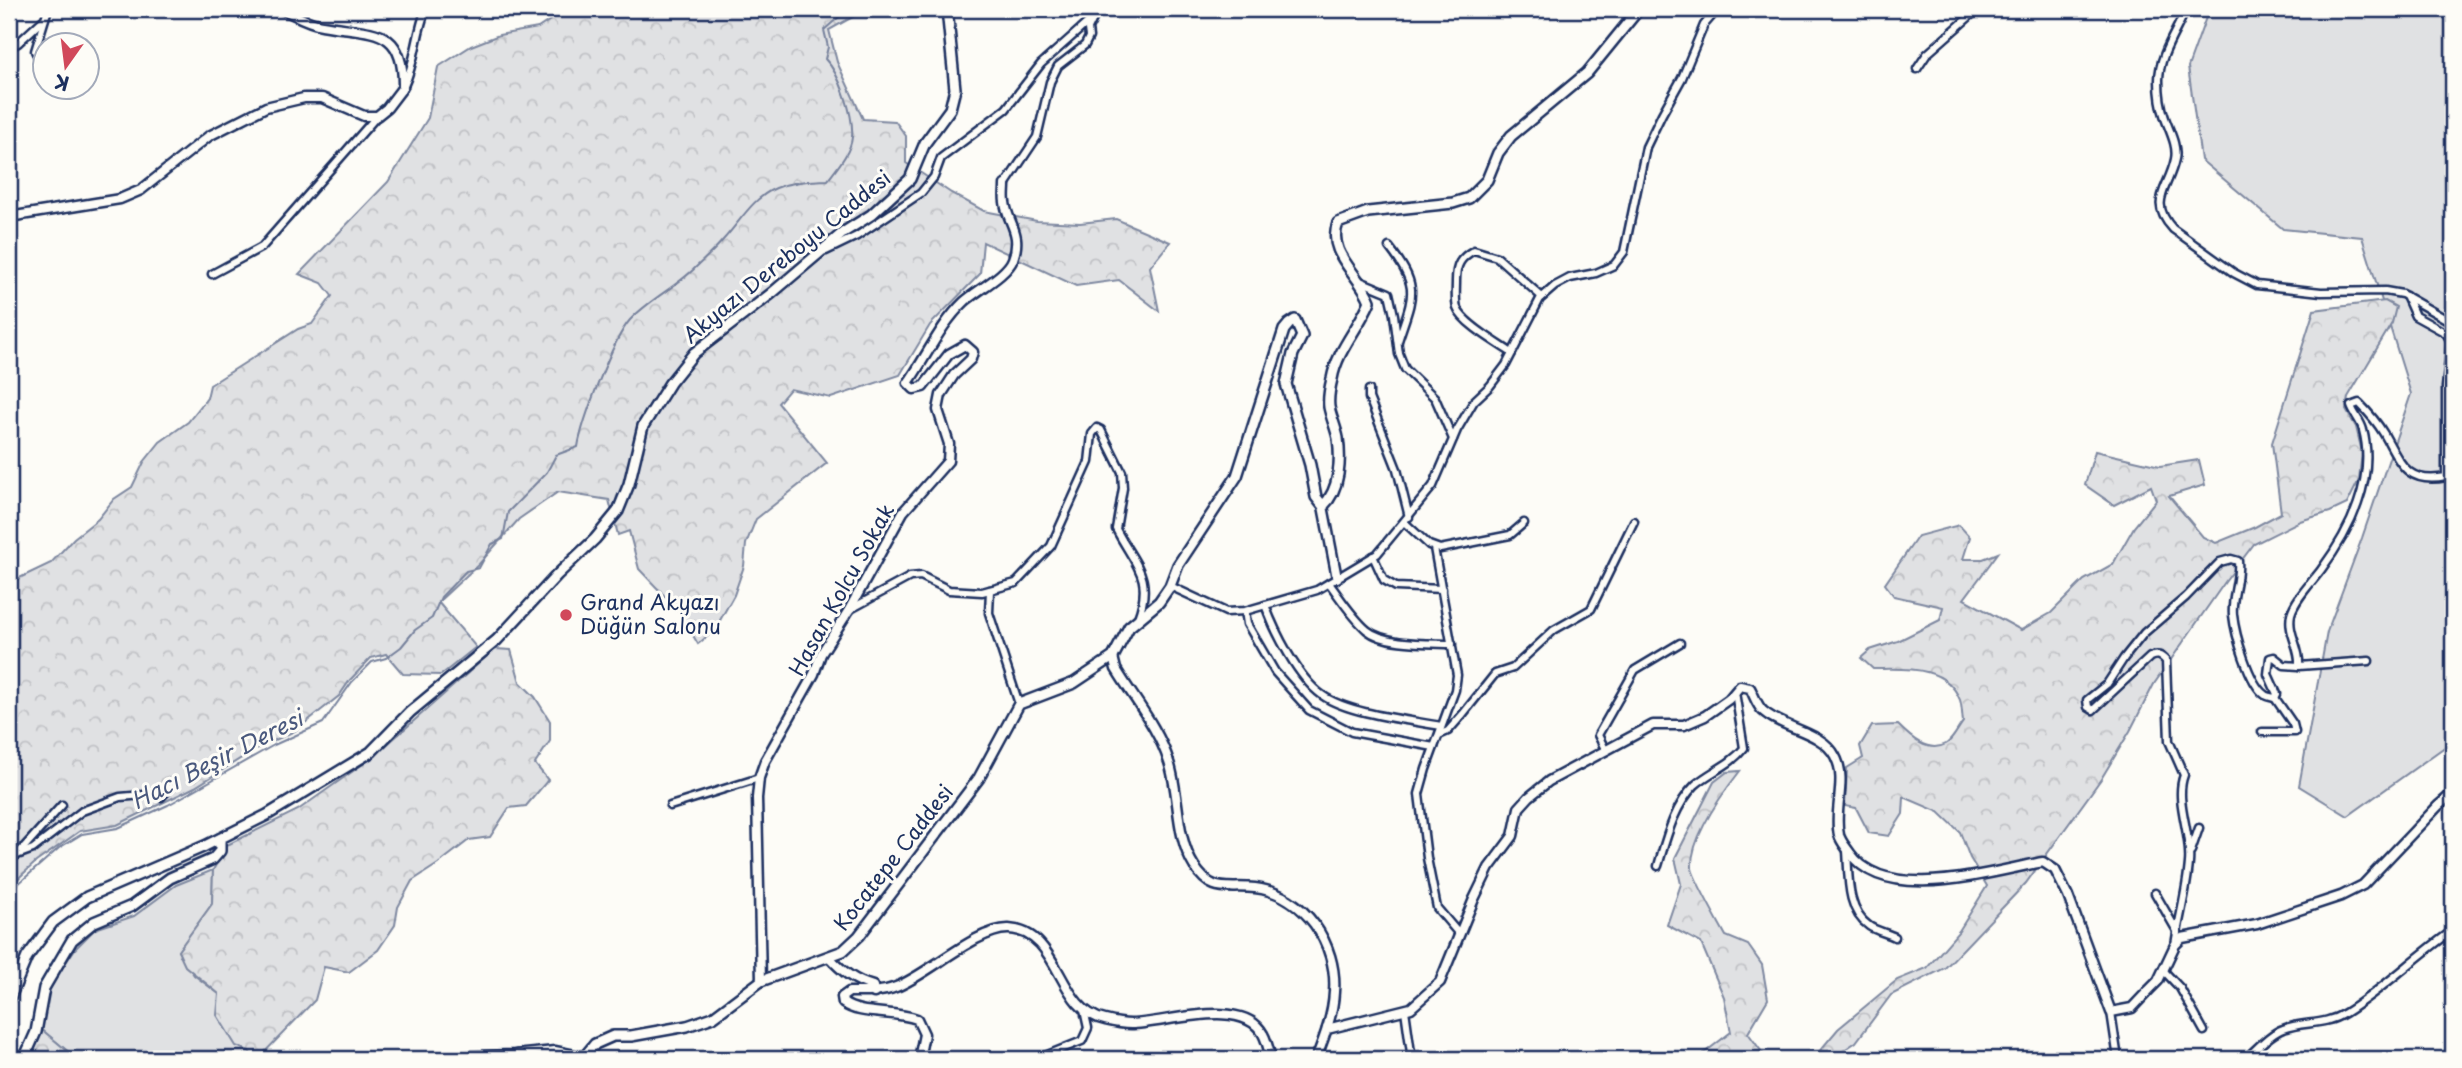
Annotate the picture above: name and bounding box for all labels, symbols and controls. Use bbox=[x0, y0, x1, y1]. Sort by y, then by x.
north arrow bbox=[32, 32, 102, 102]
text: K bbox=[51, 68, 72, 99]
street label: Akyazı Dereboyu Caddesi bbox=[675, 161, 897, 350]
street label: Hasan Kolcu Sokak bbox=[780, 497, 901, 681]
place label: Grand Akyazı Düğün Salonu bbox=[580, 585, 721, 641]
marker: Grand Akyazı Düğün Salonu bbox=[558, 607, 574, 623]
water label: Hacı Beşir Deresi bbox=[124, 698, 312, 817]
street label: Kocatepe Caddesi bbox=[825, 777, 960, 937]

